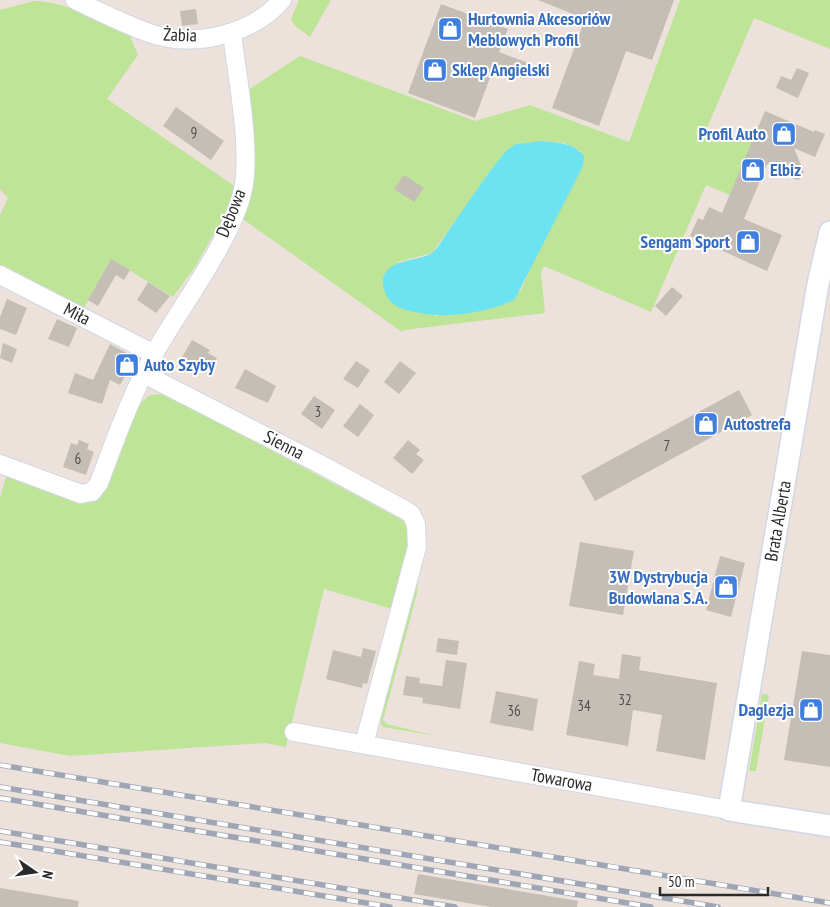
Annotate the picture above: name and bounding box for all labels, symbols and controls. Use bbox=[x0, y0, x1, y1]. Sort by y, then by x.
place label: Hurtownia Akcesoriów Meblowych Profil bbox=[468, 7, 610, 51]
shop icon: Hurtownia Akcesoriów Meblowych Profil bbox=[437, 16, 463, 42]
street label: Żabia bbox=[163, 22, 197, 47]
shop icon: Sklep Angielski bbox=[422, 57, 448, 83]
place label: Sklep Angielski bbox=[452, 58, 550, 81]
shop icon: Profil Auto bbox=[771, 121, 797, 147]
place label: Profil Auto bbox=[699, 122, 766, 145]
house number: 9 bbox=[191, 123, 197, 142]
shop icon: Elbiz bbox=[740, 157, 766, 183]
place label: Elbiz bbox=[770, 158, 801, 181]
street label: Dębowa bbox=[210, 185, 251, 240]
shop icon: Sengam Sport bbox=[735, 229, 761, 255]
place label: Sengam Sport bbox=[640, 230, 731, 253]
street label: Miła bbox=[60, 297, 94, 330]
shop icon: Auto Szyby bbox=[114, 352, 140, 378]
place label: Auto Szyby bbox=[143, 353, 216, 376]
house number: 3 bbox=[315, 402, 321, 421]
shop icon: Autostrefa bbox=[693, 411, 719, 437]
place label: Autostrefa bbox=[723, 412, 791, 435]
street label: Sienna bbox=[260, 425, 308, 464]
house number: 7 bbox=[664, 436, 670, 455]
house number: 6 bbox=[75, 449, 82, 468]
street label: Brata Alberta bbox=[759, 479, 796, 563]
place label: 3W Dystrybucja Budowlana S.A. bbox=[609, 565, 708, 609]
shop icon: 3W Dystrybucja Budowlana S.A. bbox=[713, 574, 739, 600]
house number: 32 bbox=[618, 690, 632, 709]
house number: 34 bbox=[577, 696, 591, 715]
shop icon: Daglezja bbox=[798, 697, 824, 723]
place label: Daglezja bbox=[739, 698, 794, 721]
house number: 36 bbox=[507, 701, 521, 720]
street label: Towarowa bbox=[529, 763, 594, 796]
north arrow bbox=[10, 847, 60, 897]
scale bar bbox=[660, 864, 768, 896]
text: N bbox=[38, 869, 57, 881]
text: 50 m bbox=[668, 872, 694, 891]

